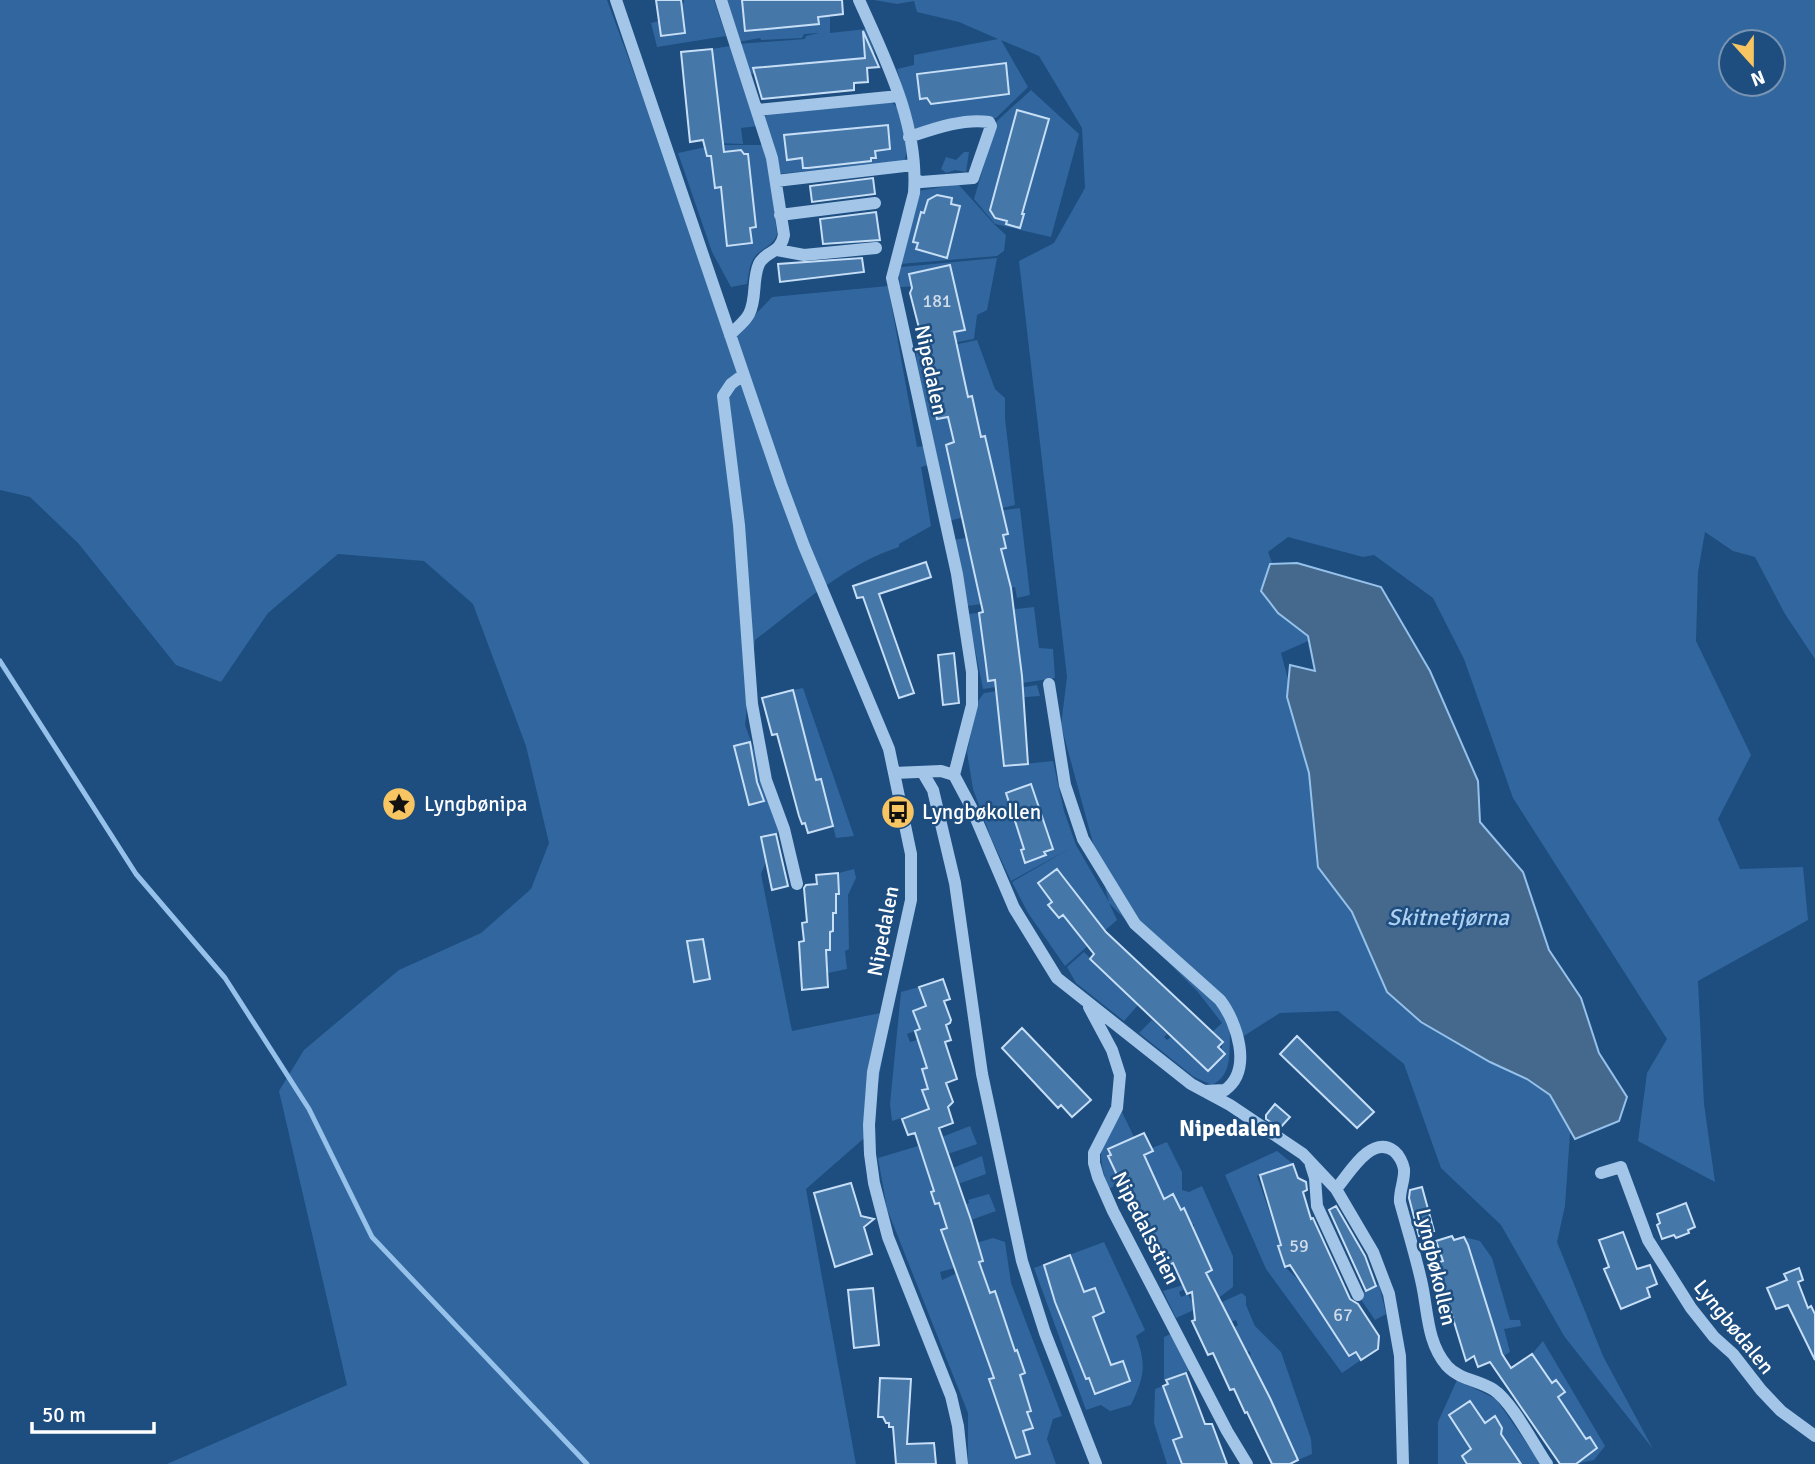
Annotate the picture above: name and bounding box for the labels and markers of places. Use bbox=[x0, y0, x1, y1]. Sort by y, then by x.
place icon: Lyngbønipa bbox=[380, 785, 418, 823]
place label: Lyngbønipa bbox=[424, 791, 527, 817]
bus stop icon: Lyngbøkollen bbox=[879, 793, 917, 831]
place label: Lyngbøkollen bbox=[922, 799, 1041, 825]

